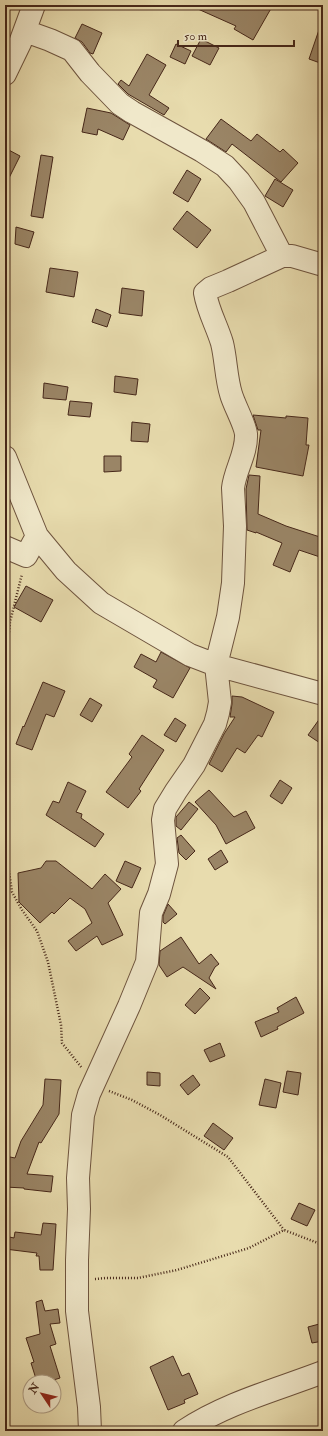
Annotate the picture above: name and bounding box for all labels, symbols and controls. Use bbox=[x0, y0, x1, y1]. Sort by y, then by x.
scale bar bbox=[178, 22, 294, 48]
text: 50 m bbox=[184, 29, 208, 44]
north arrow bbox=[22, 1374, 62, 1414]
text: N bbox=[25, 1380, 43, 1397]

